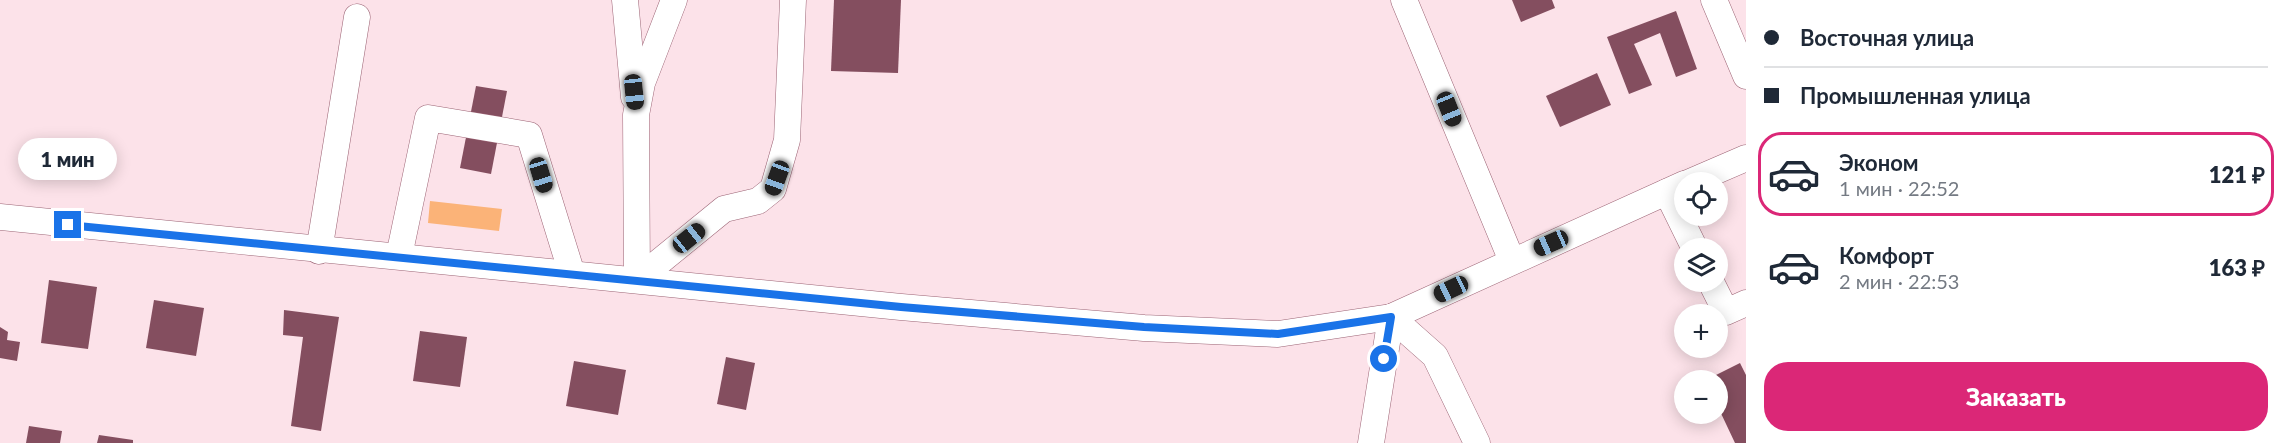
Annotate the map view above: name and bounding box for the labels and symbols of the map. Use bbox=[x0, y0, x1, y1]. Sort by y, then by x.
car bbox=[623, 73, 645, 111]
car bbox=[1434, 89, 1464, 129]
callout: 1 мин bbox=[19, 138, 118, 180]
car bbox=[527, 155, 555, 195]
car bbox=[762, 158, 792, 198]
route end bbox=[54, 211, 81, 238]
car bbox=[669, 220, 709, 256]
car bbox=[1531, 227, 1571, 259]
car bbox=[1431, 273, 1471, 305]
route start bbox=[1370, 345, 1397, 372]

